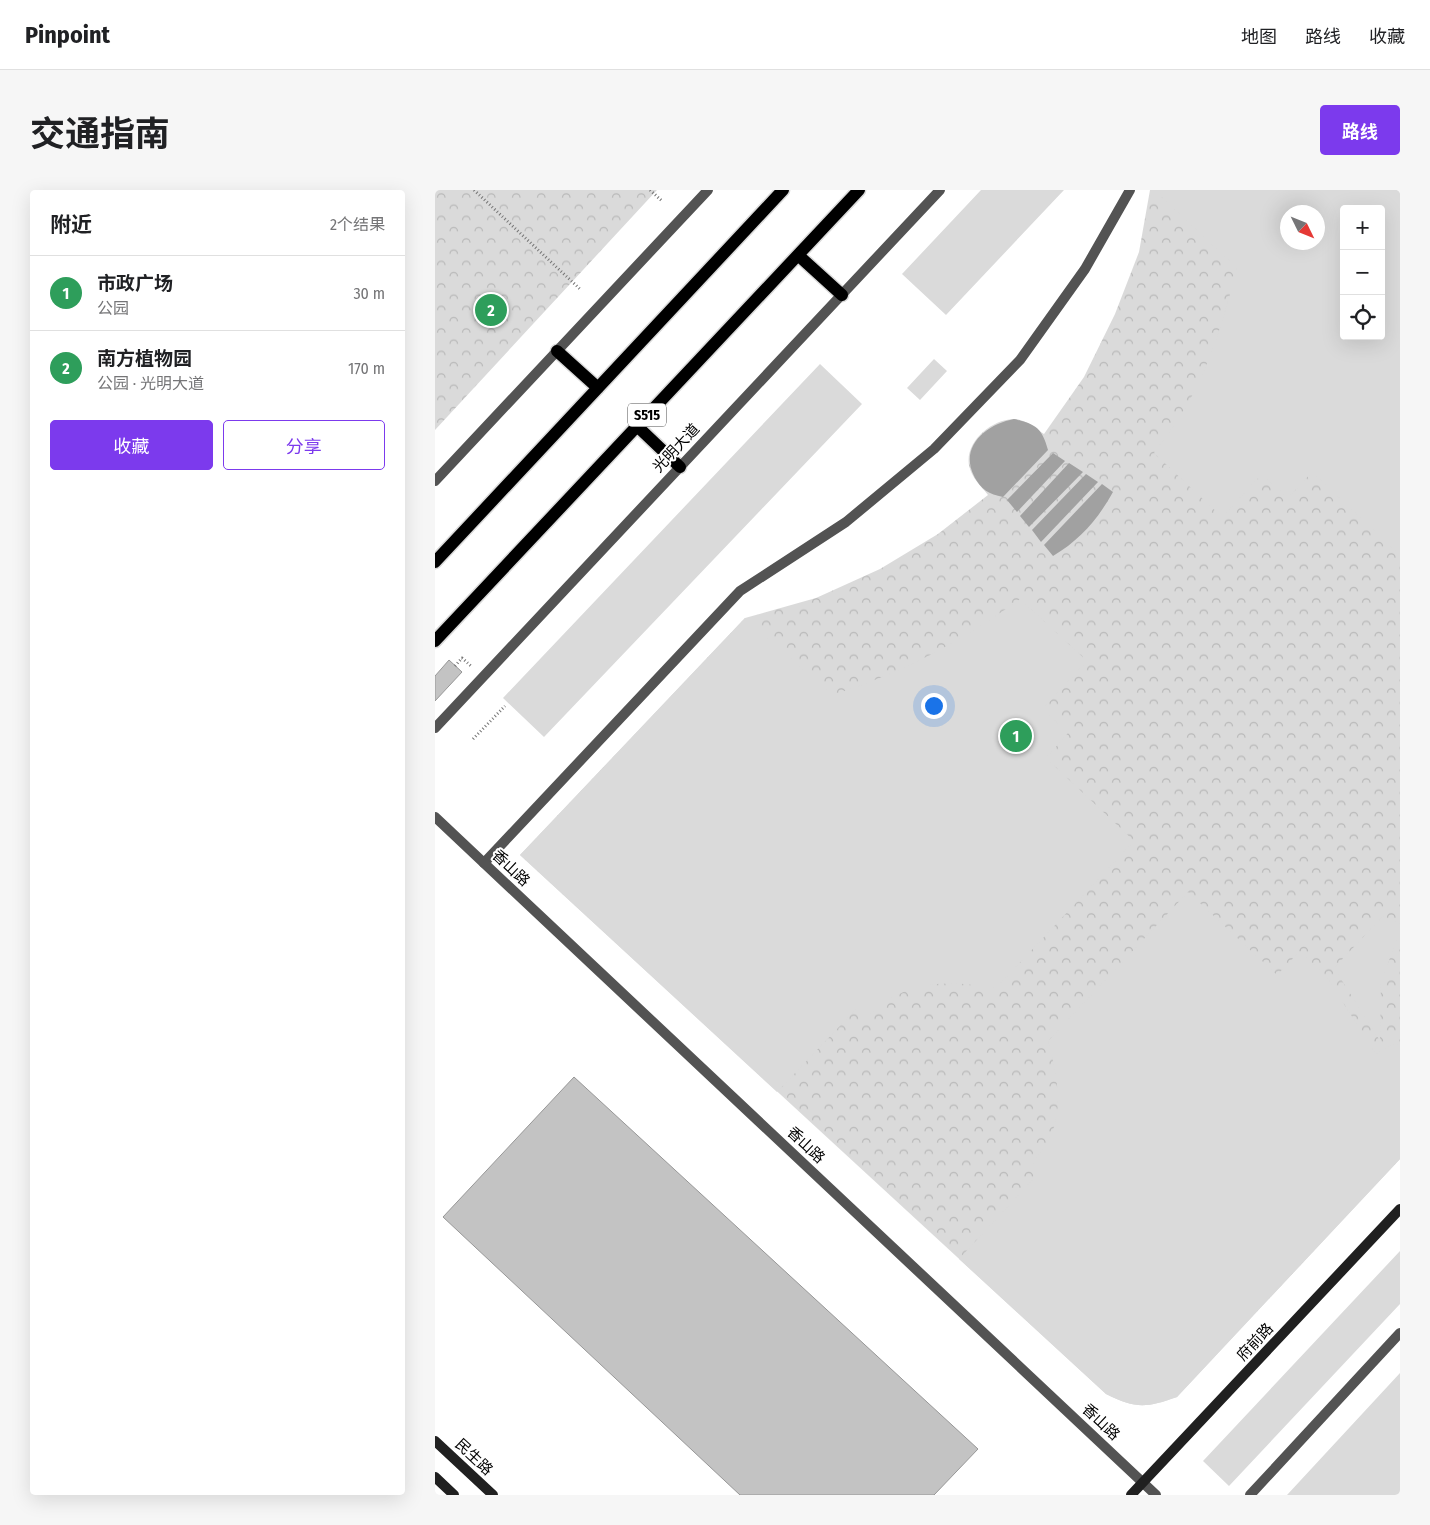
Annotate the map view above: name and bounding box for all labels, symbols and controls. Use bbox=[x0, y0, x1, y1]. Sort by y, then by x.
text: Pinpoint bbox=[25, 21, 110, 49]
text: 地图 bbox=[1241, 26, 1277, 48]
text: 路线 bbox=[1305, 26, 1341, 48]
text: 收藏 bbox=[1369, 26, 1405, 48]
button: 路线 bbox=[1320, 105, 1400, 155]
text: 交通指南 bbox=[30, 113, 170, 155]
north arrow bbox=[1280, 205, 1325, 250]
map controls bbox=[1340, 205, 1385, 340]
button: + bbox=[1340, 205, 1385, 250]
text: 附近 bbox=[50, 212, 92, 238]
text: 2个结果 bbox=[330, 215, 385, 234]
button: − bbox=[1340, 250, 1385, 295]
text: 市政广场 bbox=[97, 272, 173, 295]
text: 1 bbox=[63, 284, 69, 303]
text: 30 m bbox=[353, 284, 385, 303]
pin: 2 bbox=[475, 291, 507, 329]
button: locate bbox=[1340, 295, 1385, 340]
text: 公园 bbox=[97, 299, 129, 318]
text: 南方植物园 bbox=[97, 347, 192, 370]
text: 2 bbox=[62, 359, 70, 378]
text: 170 m bbox=[348, 359, 385, 378]
text: 公园 · 光明大道 bbox=[97, 374, 204, 393]
road number: S515 bbox=[628, 404, 666, 426]
button: 收藏 bbox=[50, 420, 213, 470]
button: 分享 bbox=[223, 420, 385, 470]
street label: 光明大道 bbox=[649, 420, 703, 476]
your location bbox=[921, 693, 947, 719]
pin: 1 bbox=[1000, 717, 1032, 755]
street label: 香山路 bbox=[488, 846, 534, 890]
street label: 香山路 bbox=[783, 1123, 829, 1167]
street label: 府前路 bbox=[1233, 1319, 1277, 1365]
street label: 香山路 bbox=[1078, 1400, 1124, 1444]
street label: 民生路 bbox=[451, 1435, 497, 1479]

